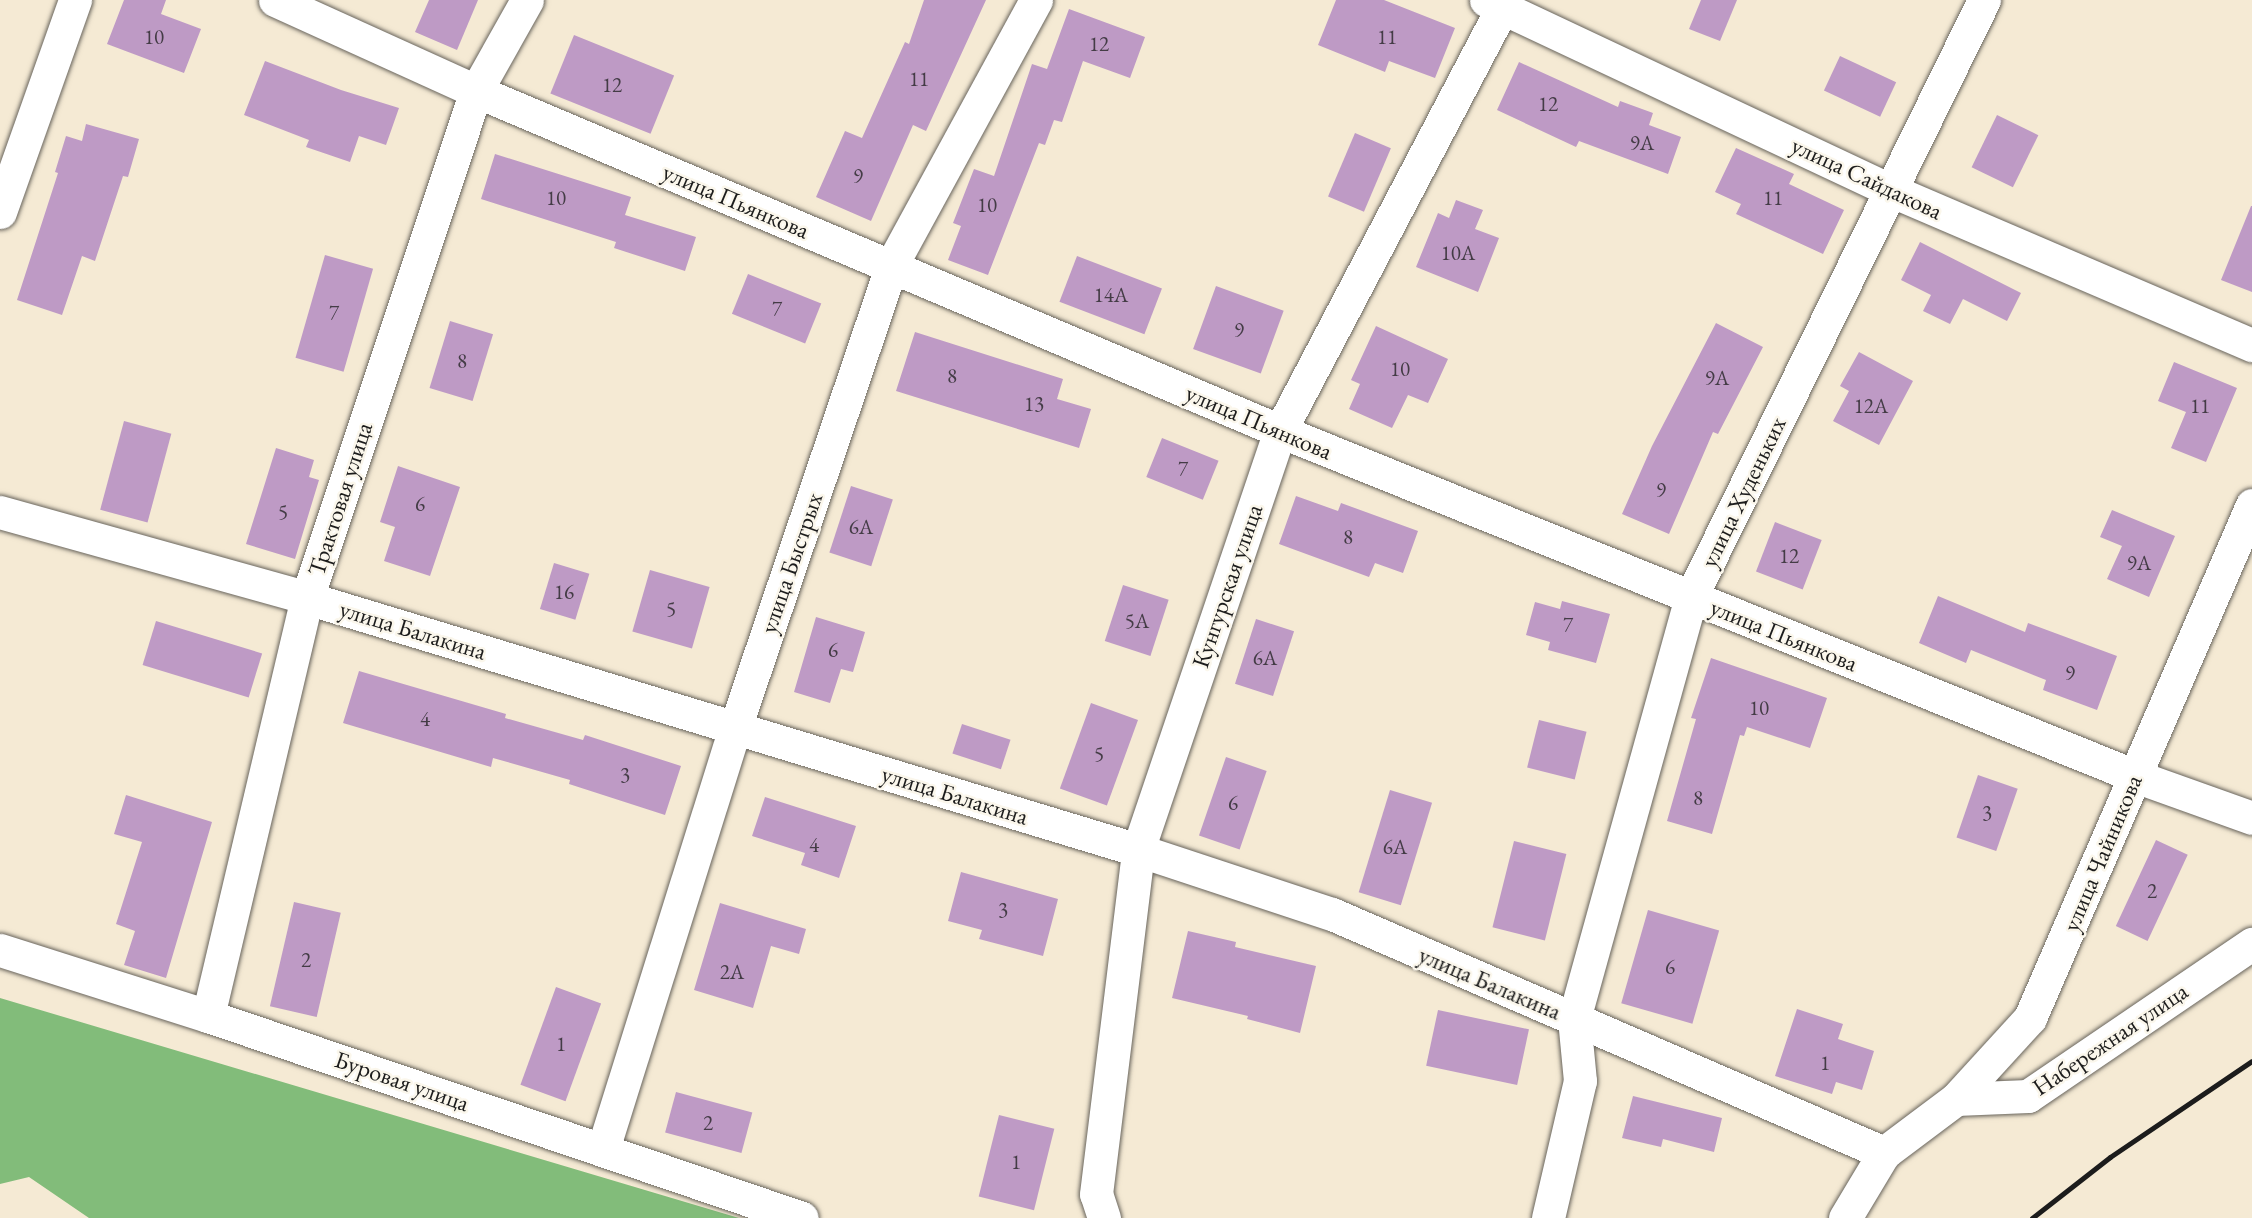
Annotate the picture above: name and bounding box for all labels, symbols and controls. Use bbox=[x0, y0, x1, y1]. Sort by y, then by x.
house number: 10 bbox=[144, 24, 164, 50]
house number: 11 bbox=[1377, 24, 1397, 50]
house number: 12 bbox=[1089, 31, 1109, 57]
house number: 11 bbox=[909, 66, 929, 92]
house number: 12 bbox=[602, 72, 622, 98]
house number: 12 bbox=[1538, 91, 1558, 117]
house number: 9А bbox=[1630, 130, 1654, 156]
street label: улица Сайдакова bbox=[1787, 130, 1947, 226]
street label: улица Пьянкова bbox=[658, 157, 814, 245]
house number: 9 bbox=[853, 163, 863, 189]
house number: 10 bbox=[546, 185, 566, 211]
house number: 11 bbox=[1763, 185, 1783, 211]
house number: 10 bbox=[977, 192, 997, 218]
house number: 10А bbox=[1441, 240, 1475, 266]
house number: 14А bbox=[1094, 282, 1128, 308]
house number: 7 bbox=[772, 296, 782, 322]
house number: 7 bbox=[329, 300, 339, 326]
house number: 9 bbox=[1234, 317, 1244, 343]
house number: 8 bbox=[457, 348, 467, 374]
house number: 10 bbox=[1390, 356, 1410, 382]
house number: 8 bbox=[947, 363, 957, 389]
house number: 9А bbox=[1705, 365, 1729, 391]
street label: улица Пьянкова bbox=[1181, 378, 1337, 466]
house number: 13 bbox=[1024, 391, 1044, 417]
house number: 12А bbox=[1854, 393, 1888, 419]
house number: 11 bbox=[2190, 393, 2210, 419]
street label: улица Худеньких bbox=[1694, 412, 1792, 572]
street label: Трактовая улица bbox=[302, 419, 378, 579]
house number: 7 bbox=[1178, 456, 1188, 482]
house number: 9 bbox=[1656, 477, 1666, 503]
street label: улица Быстрых bbox=[754, 489, 828, 637]
house number: 6 bbox=[415, 491, 425, 517]
house number: 5 bbox=[278, 499, 288, 525]
street label: Кунгурская улица bbox=[1186, 500, 1268, 672]
house number: 6А bbox=[849, 514, 873, 540]
house number: 8 bbox=[1343, 524, 1353, 550]
house number: 12 bbox=[1779, 543, 1799, 569]
house number: 9А bbox=[2127, 550, 2151, 576]
house number: 16 bbox=[554, 579, 574, 605]
street label: улица Пьянкова bbox=[1706, 592, 1862, 678]
street label: улица Балакина bbox=[336, 594, 490, 666]
house number: 5 bbox=[666, 596, 676, 622]
house number: 5А bbox=[1125, 608, 1149, 634]
house number: 7 bbox=[1563, 612, 1573, 638]
house number: 6 bbox=[828, 637, 838, 663]
house number: 6А bbox=[1253, 645, 1277, 671]
house number: 9 bbox=[2065, 660, 2075, 686]
house number: 10 bbox=[1749, 695, 1769, 721]
house number: 4 bbox=[420, 706, 430, 732]
house number: 5 bbox=[1094, 741, 1104, 767]
street label: улица Балакина bbox=[878, 759, 1032, 831]
house number: 3 bbox=[620, 762, 630, 788]
street label: улица Чайникова bbox=[2056, 770, 2148, 936]
house number: 8 bbox=[1693, 785, 1703, 811]
house number: 6 bbox=[1228, 790, 1238, 816]
house number: 3 bbox=[1982, 800, 1992, 826]
house number: 4 bbox=[809, 832, 819, 858]
house number: 6А bbox=[1383, 834, 1407, 860]
house number: 2 bbox=[2147, 878, 2157, 904]
house number: 3 bbox=[998, 897, 1008, 923]
street label: улица Балакина bbox=[1414, 940, 1566, 1026]
house number: 2 bbox=[301, 947, 311, 973]
house number: 6 bbox=[1665, 954, 1675, 980]
house number: 2А bbox=[720, 959, 744, 985]
street label: Набережная улица bbox=[2027, 976, 2193, 1102]
house number: 1 bbox=[556, 1031, 566, 1057]
street label: Буровая улица bbox=[331, 1045, 473, 1117]
house number: 1 bbox=[1820, 1050, 1830, 1076]
house number: 2 bbox=[703, 1110, 713, 1136]
house number: 1 bbox=[1011, 1149, 1021, 1175]

